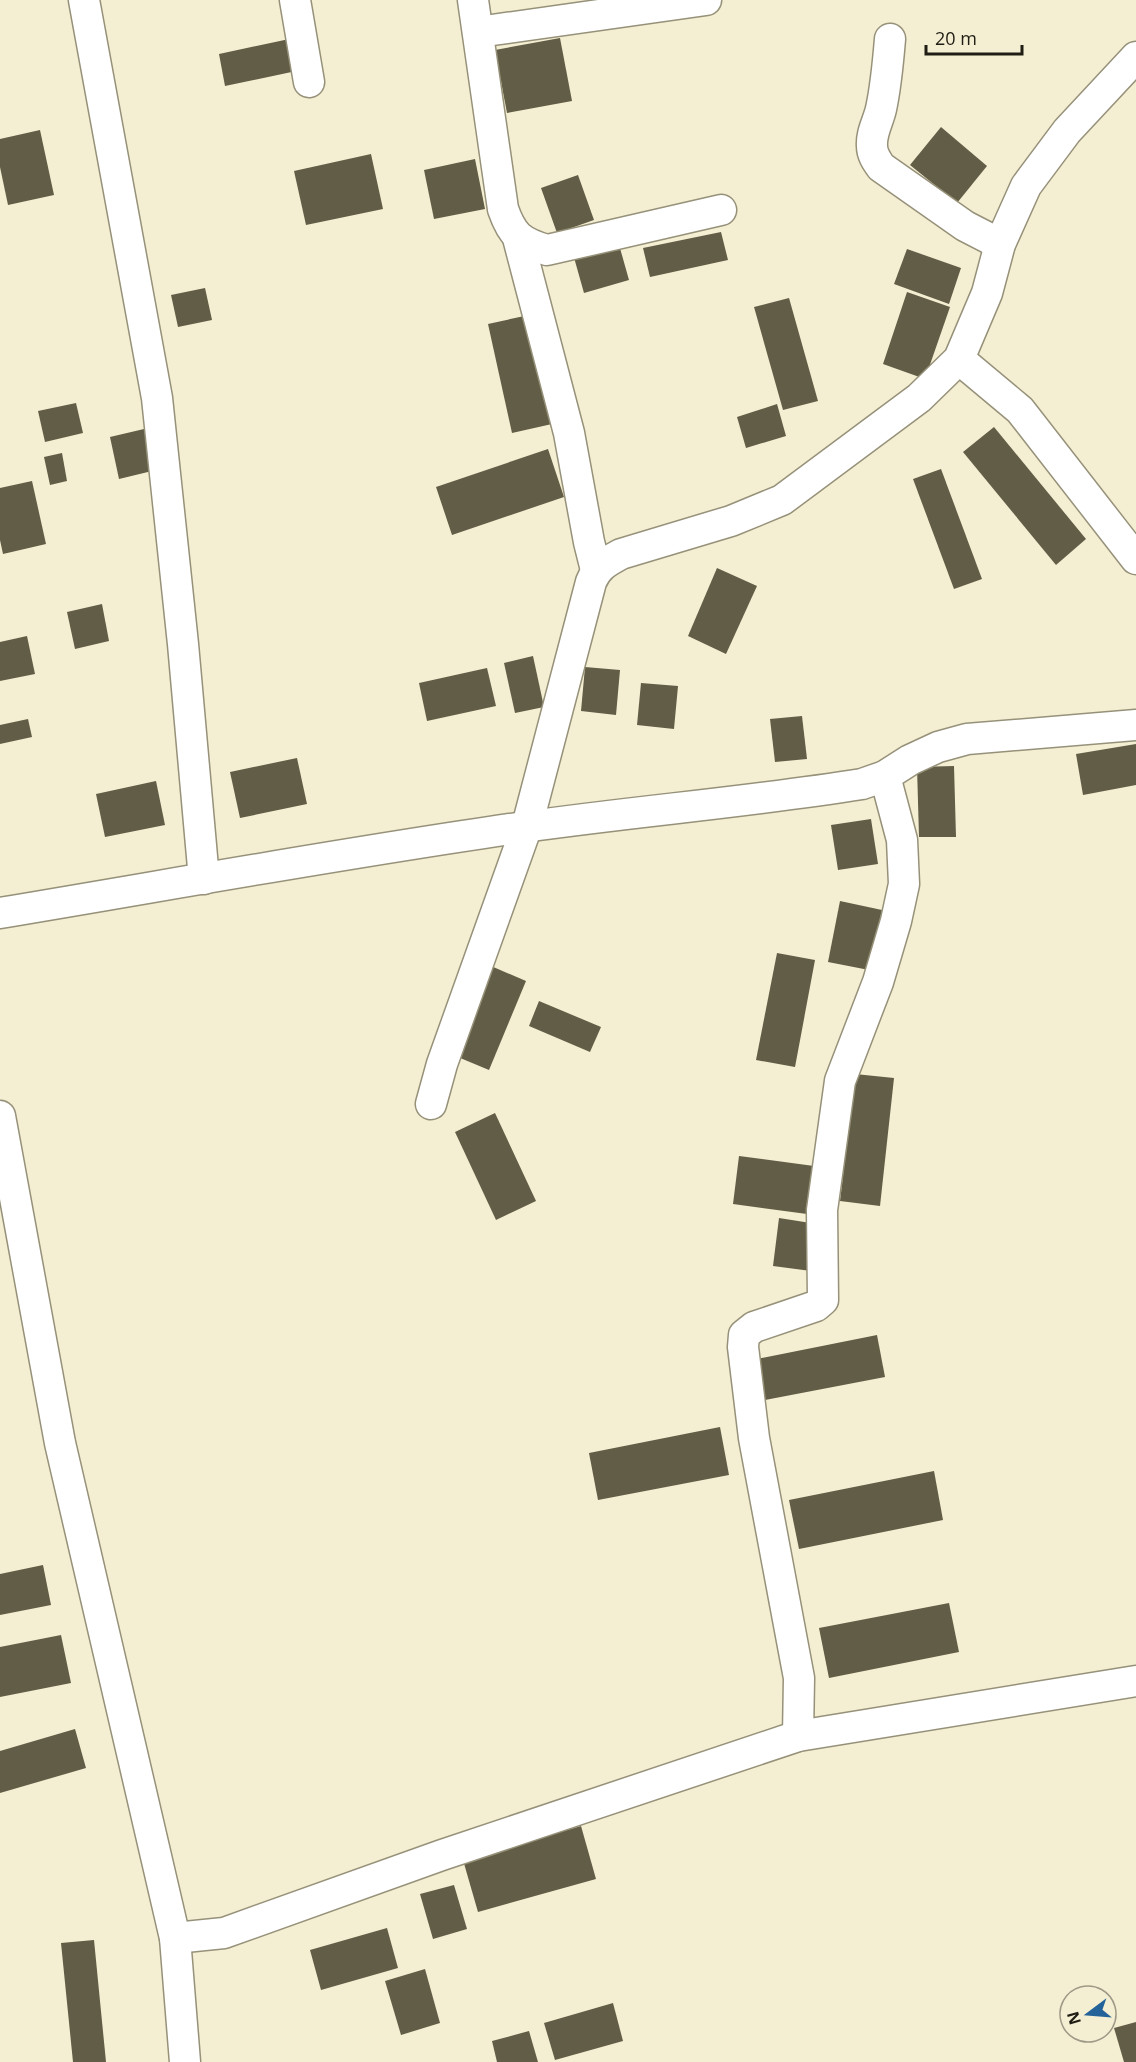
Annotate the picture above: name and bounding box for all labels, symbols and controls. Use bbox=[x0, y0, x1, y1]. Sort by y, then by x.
scale bar bbox=[926, 18, 1022, 56]
text: 20 m bbox=[935, 26, 977, 50]
north arrow bbox=[1058, 1984, 1118, 2044]
text: N bbox=[1061, 2009, 1086, 2027]

